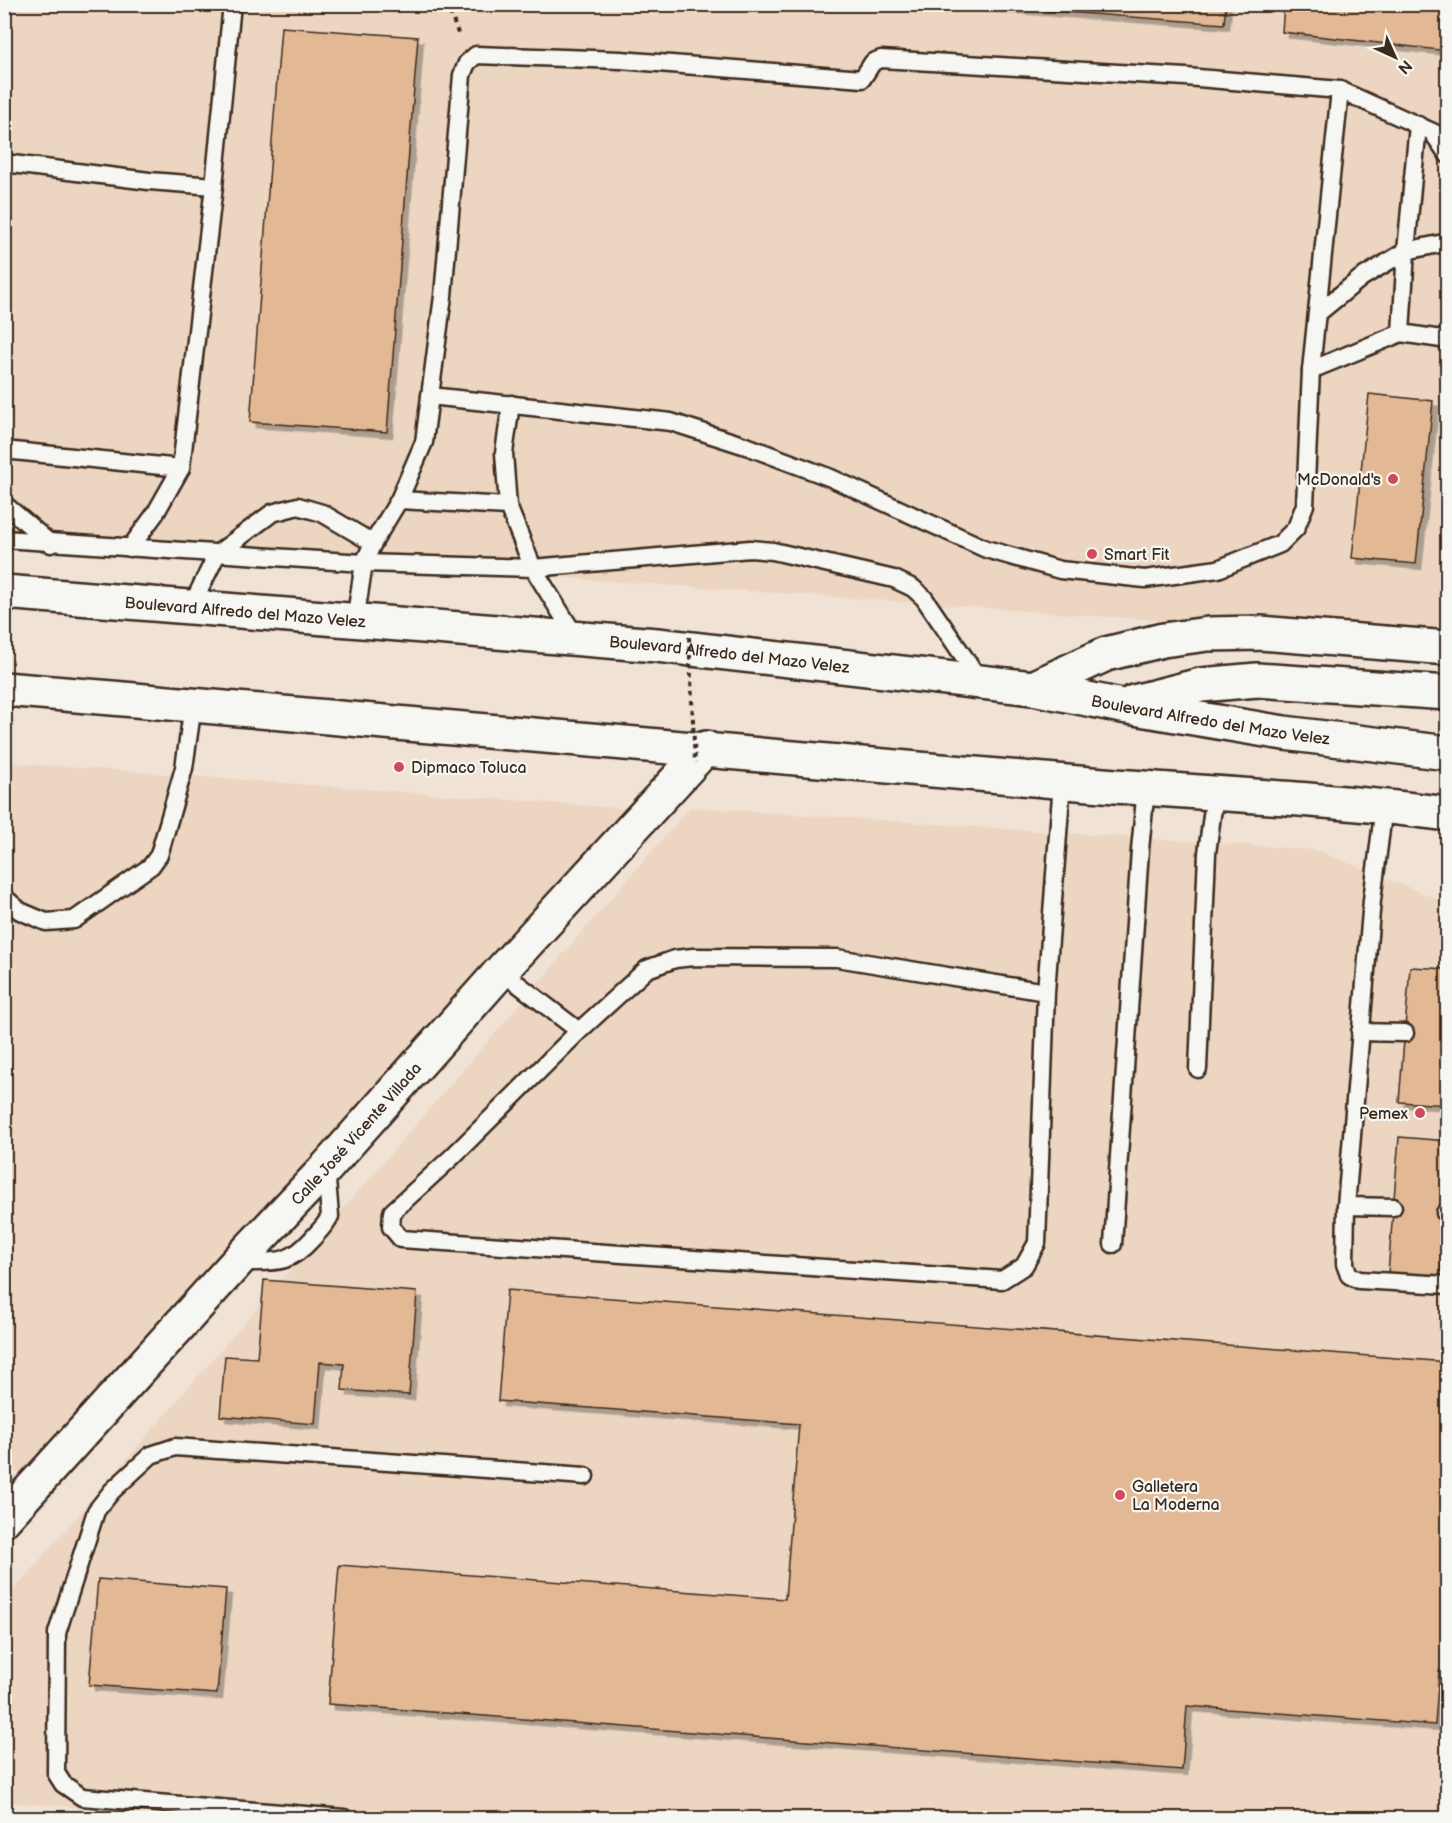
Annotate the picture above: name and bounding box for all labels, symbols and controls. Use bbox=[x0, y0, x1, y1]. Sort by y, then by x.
north arrow bbox=[1365, 27, 1425, 87]
text: N bbox=[1394, 56, 1416, 78]
place label: McDonald's bbox=[1297, 471, 1381, 490]
marker: McDonald's bbox=[1386, 472, 1400, 486]
place label: Smart Fit bbox=[1104, 546, 1169, 565]
marker: Smart Fit bbox=[1085, 547, 1099, 561]
street label: Boulevard Alfredo del Mazo Velez bbox=[124, 594, 367, 632]
street label: Boulevard Alfredo del Mazo Velez bbox=[608, 633, 851, 678]
street label: Boulevard Alfredo del Mazo Velez bbox=[1089, 692, 1331, 750]
place label: Dipmaco Toluca bbox=[411, 759, 527, 778]
marker: Dipmaco Toluca bbox=[392, 760, 406, 774]
street label: Calle José Vicente Villada bbox=[288, 1059, 426, 1210]
place label: Pemex bbox=[1359, 1105, 1409, 1124]
marker: Pemex bbox=[1413, 1106, 1427, 1120]
place label: Galletera La Moderna bbox=[1132, 1478, 1220, 1515]
marker: Galletera La Moderna bbox=[1113, 1488, 1127, 1502]

